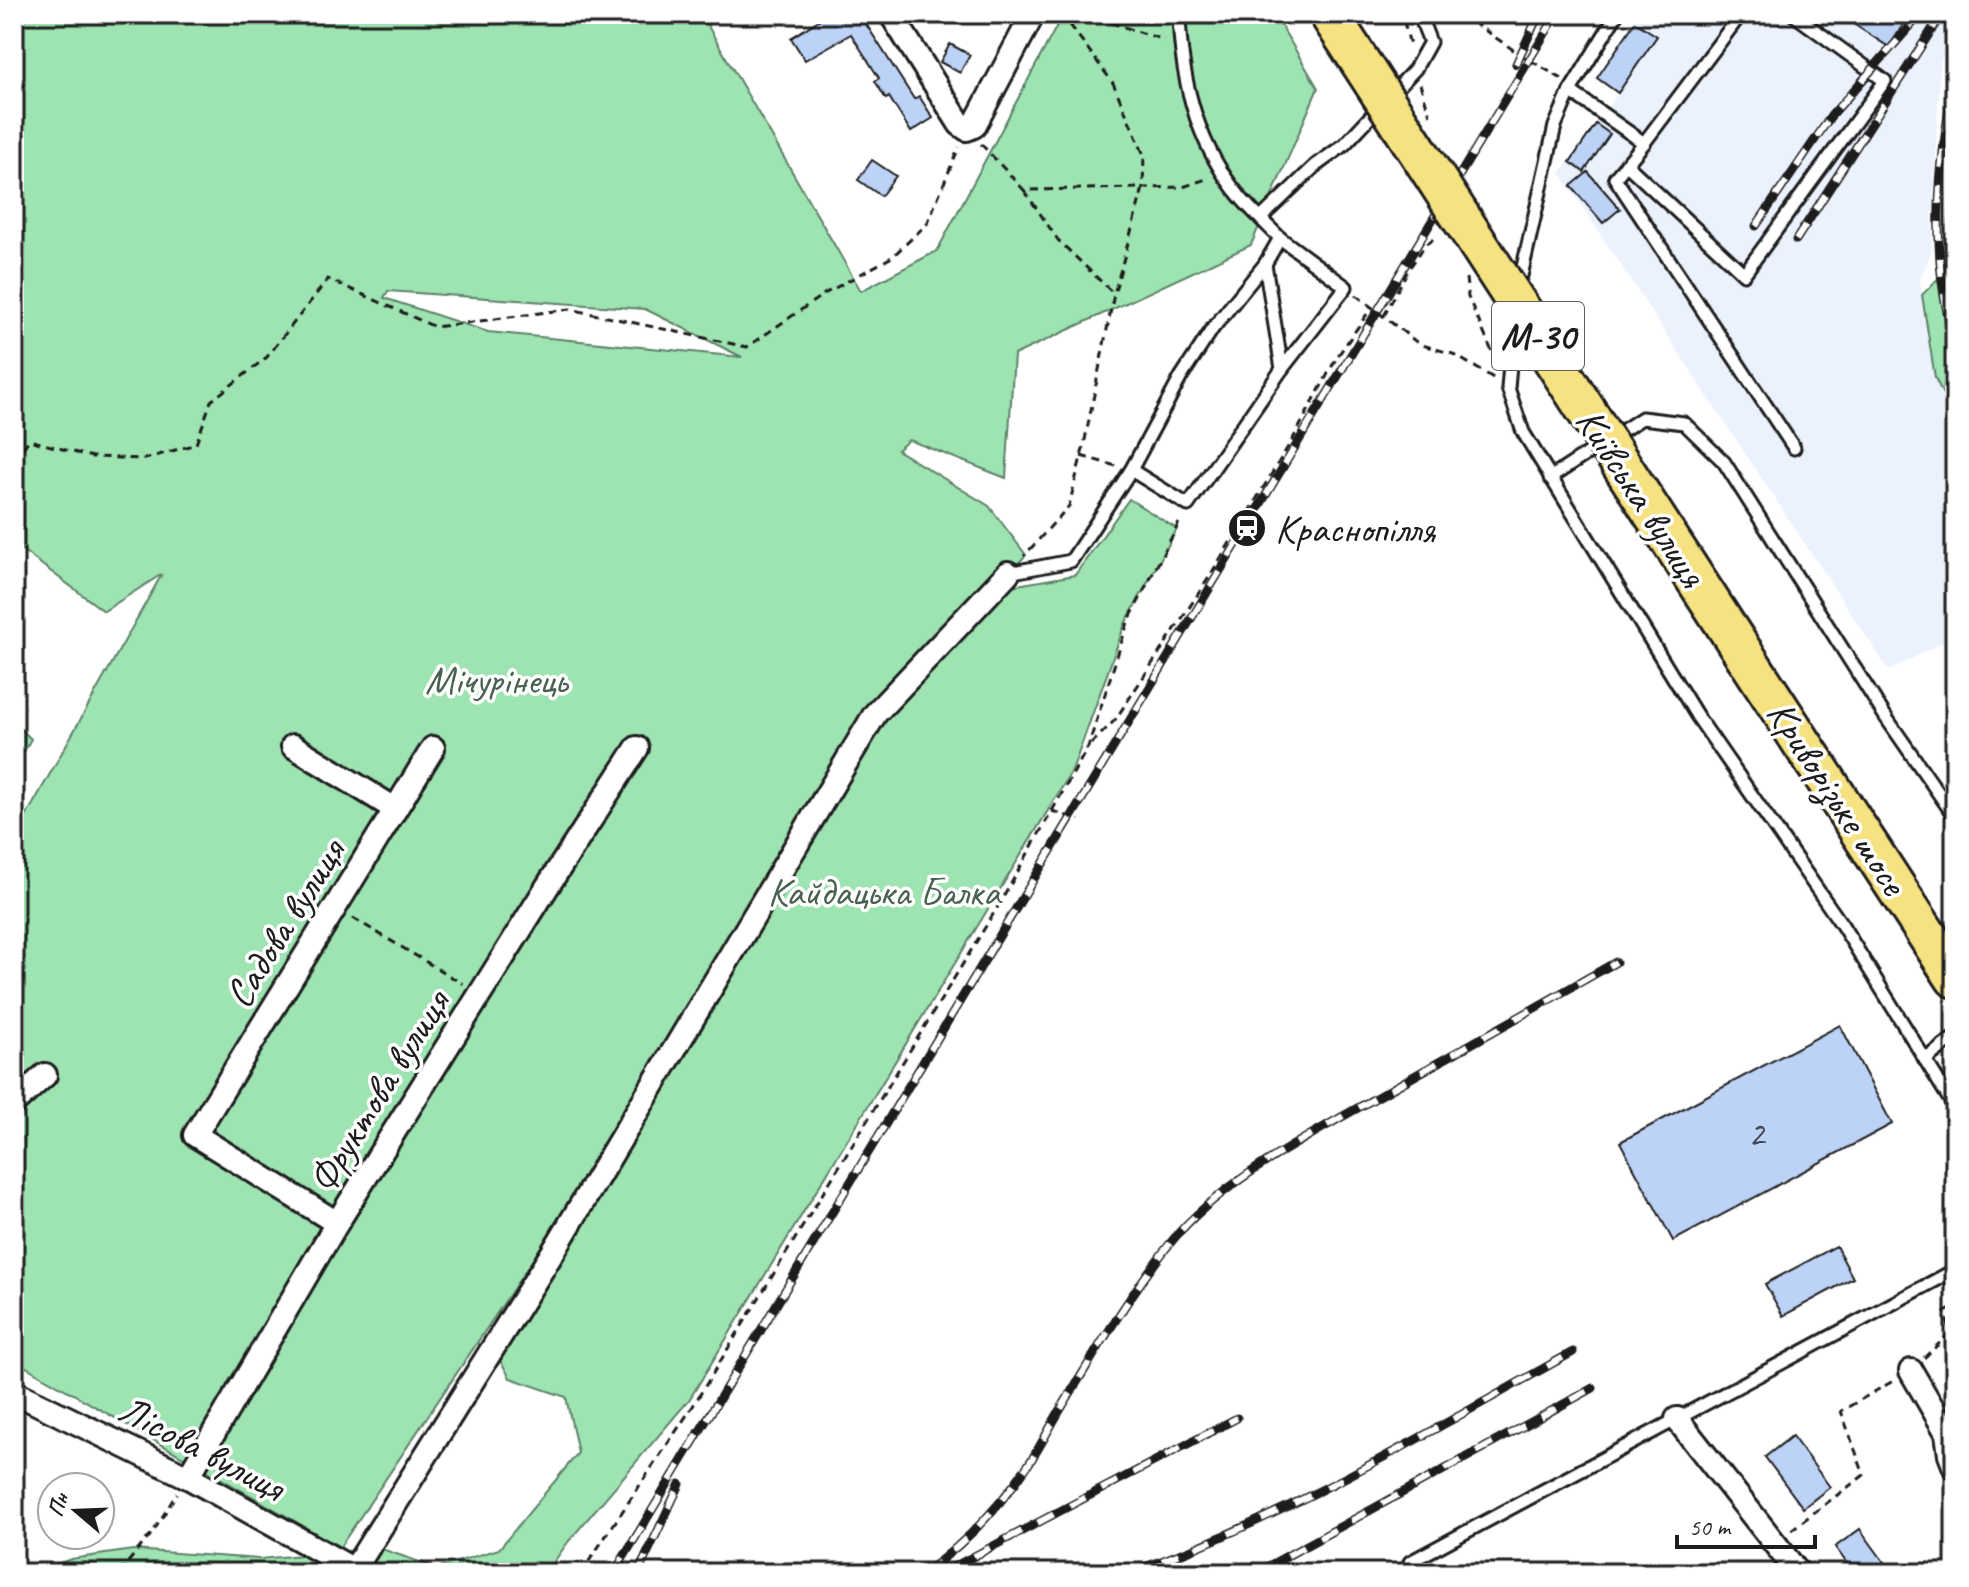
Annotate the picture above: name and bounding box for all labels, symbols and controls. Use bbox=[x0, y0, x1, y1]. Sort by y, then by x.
road number: М-30 bbox=[1492, 302, 1584, 370]
street label: Київська вулиця bbox=[1565, 399, 1718, 598]
place label: Краснопілля bbox=[1275, 504, 1437, 554]
station icon: Краснопілля bbox=[1226, 507, 1268, 549]
park label: Мічурінець bbox=[425, 655, 570, 705]
street label: Криворізьке шосе bbox=[1756, 691, 1920, 907]
street label: Садова вулиця bbox=[214, 827, 358, 1017]
park label: Кайдацька Балка bbox=[768, 867, 1003, 917]
street label: Фруктова вулиця bbox=[297, 979, 462, 1202]
house number: 2 bbox=[1748, 1111, 1767, 1157]
street label: Лісова вулиця bbox=[110, 1384, 295, 1513]
north arrow bbox=[36, 1471, 116, 1551]
text: Пн bbox=[41, 1488, 75, 1520]
scale bar bbox=[1677, 1499, 1815, 1549]
text: 50 m bbox=[1689, 1512, 1732, 1542]

